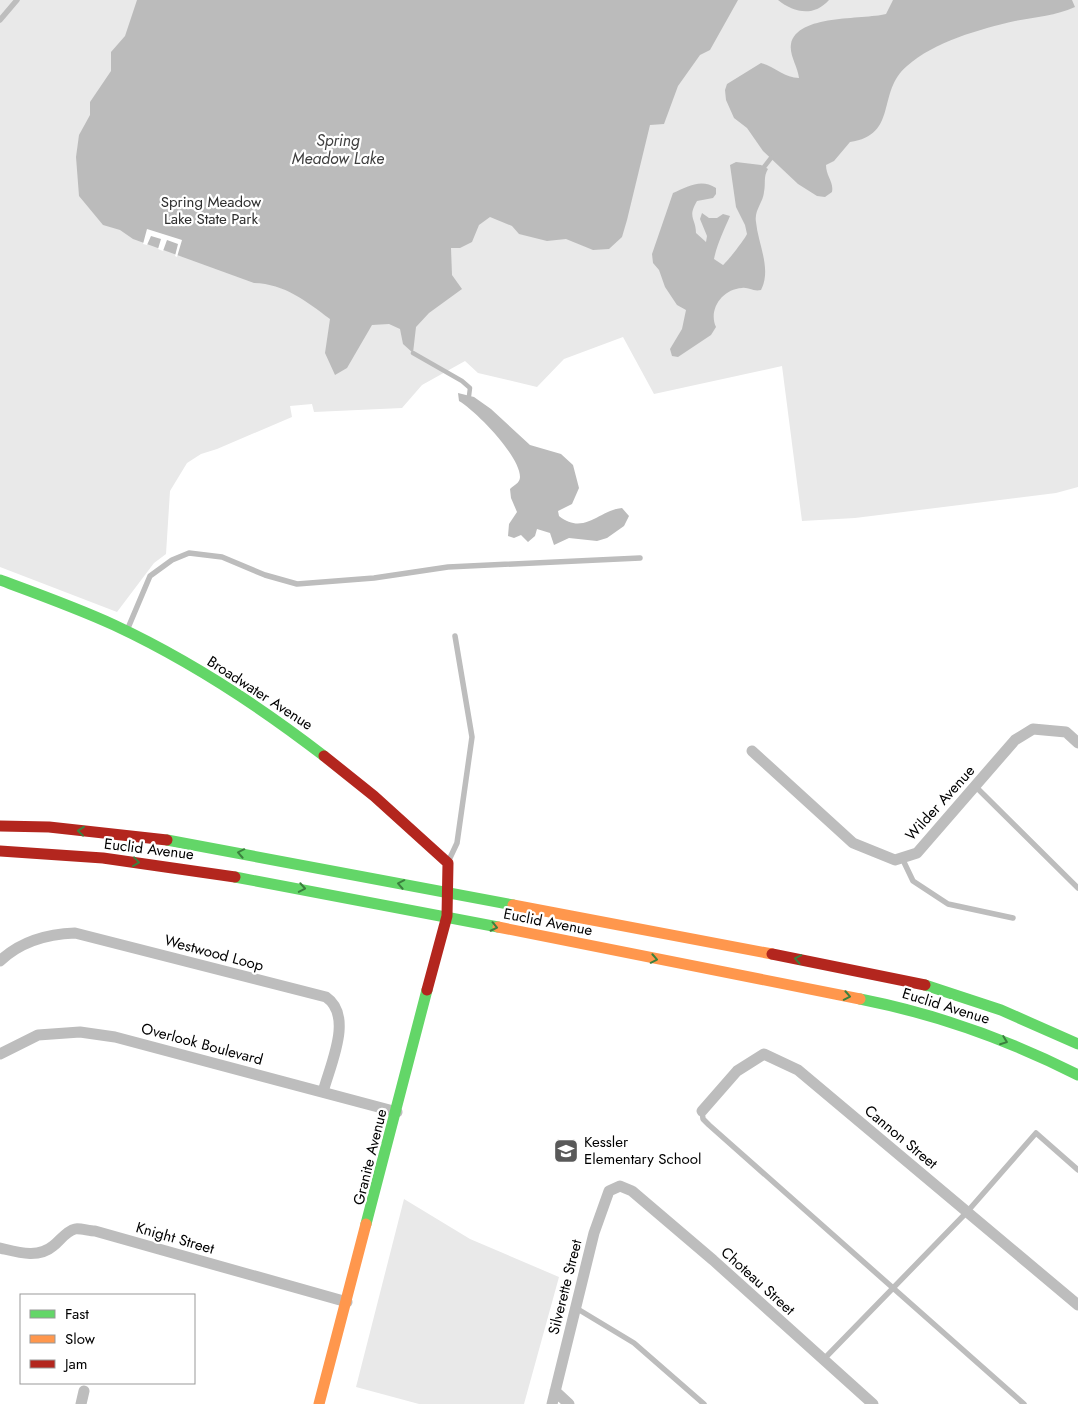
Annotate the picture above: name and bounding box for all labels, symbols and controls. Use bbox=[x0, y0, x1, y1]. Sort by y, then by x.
water label: Spring Meadow Lake bbox=[292, 129, 384, 170]
park label: Spring Meadow Lake State Park bbox=[161, 191, 262, 230]
street label: Broadwater Avenue bbox=[203, 650, 318, 736]
street label: Wilder Avenue bbox=[900, 760, 980, 846]
one-way arrow bbox=[76, 825, 84, 836]
street label: Euclid Avenue bbox=[103, 833, 195, 865]
one-way arrow bbox=[237, 849, 246, 859]
one-way arrow bbox=[132, 856, 140, 867]
one-way arrow bbox=[396, 879, 405, 889]
one-way arrow bbox=[297, 882, 306, 893]
street label: Euclid Avenue bbox=[502, 903, 595, 941]
one-way arrow bbox=[490, 921, 499, 932]
street label: Westwood Loop bbox=[162, 929, 267, 977]
one-way arrow bbox=[649, 953, 658, 964]
one-way arrow bbox=[794, 954, 802, 964]
street label: Euclid Avenue bbox=[900, 982, 993, 1030]
one-way arrow bbox=[843, 991, 852, 1001]
street label: Overlook Boulevard bbox=[139, 1017, 265, 1071]
one-way arrow bbox=[999, 1035, 1007, 1045]
street label: Cannon Street bbox=[860, 1100, 943, 1174]
street label: Granite Avenue bbox=[347, 1106, 393, 1207]
place label: Kessler Elementary School bbox=[584, 1131, 701, 1170]
school or university icon: Kessler Elementary School bbox=[553, 1138, 579, 1164]
street label: Knight Street bbox=[133, 1216, 217, 1260]
street label: Silverette Street bbox=[543, 1237, 588, 1337]
street label: Choteau Street bbox=[716, 1242, 800, 1321]
legend bbox=[20, 1294, 195, 1384]
text: Fast bbox=[65, 1303, 89, 1325]
text: Slow bbox=[65, 1328, 96, 1350]
text: Jam bbox=[63, 1353, 88, 1375]

